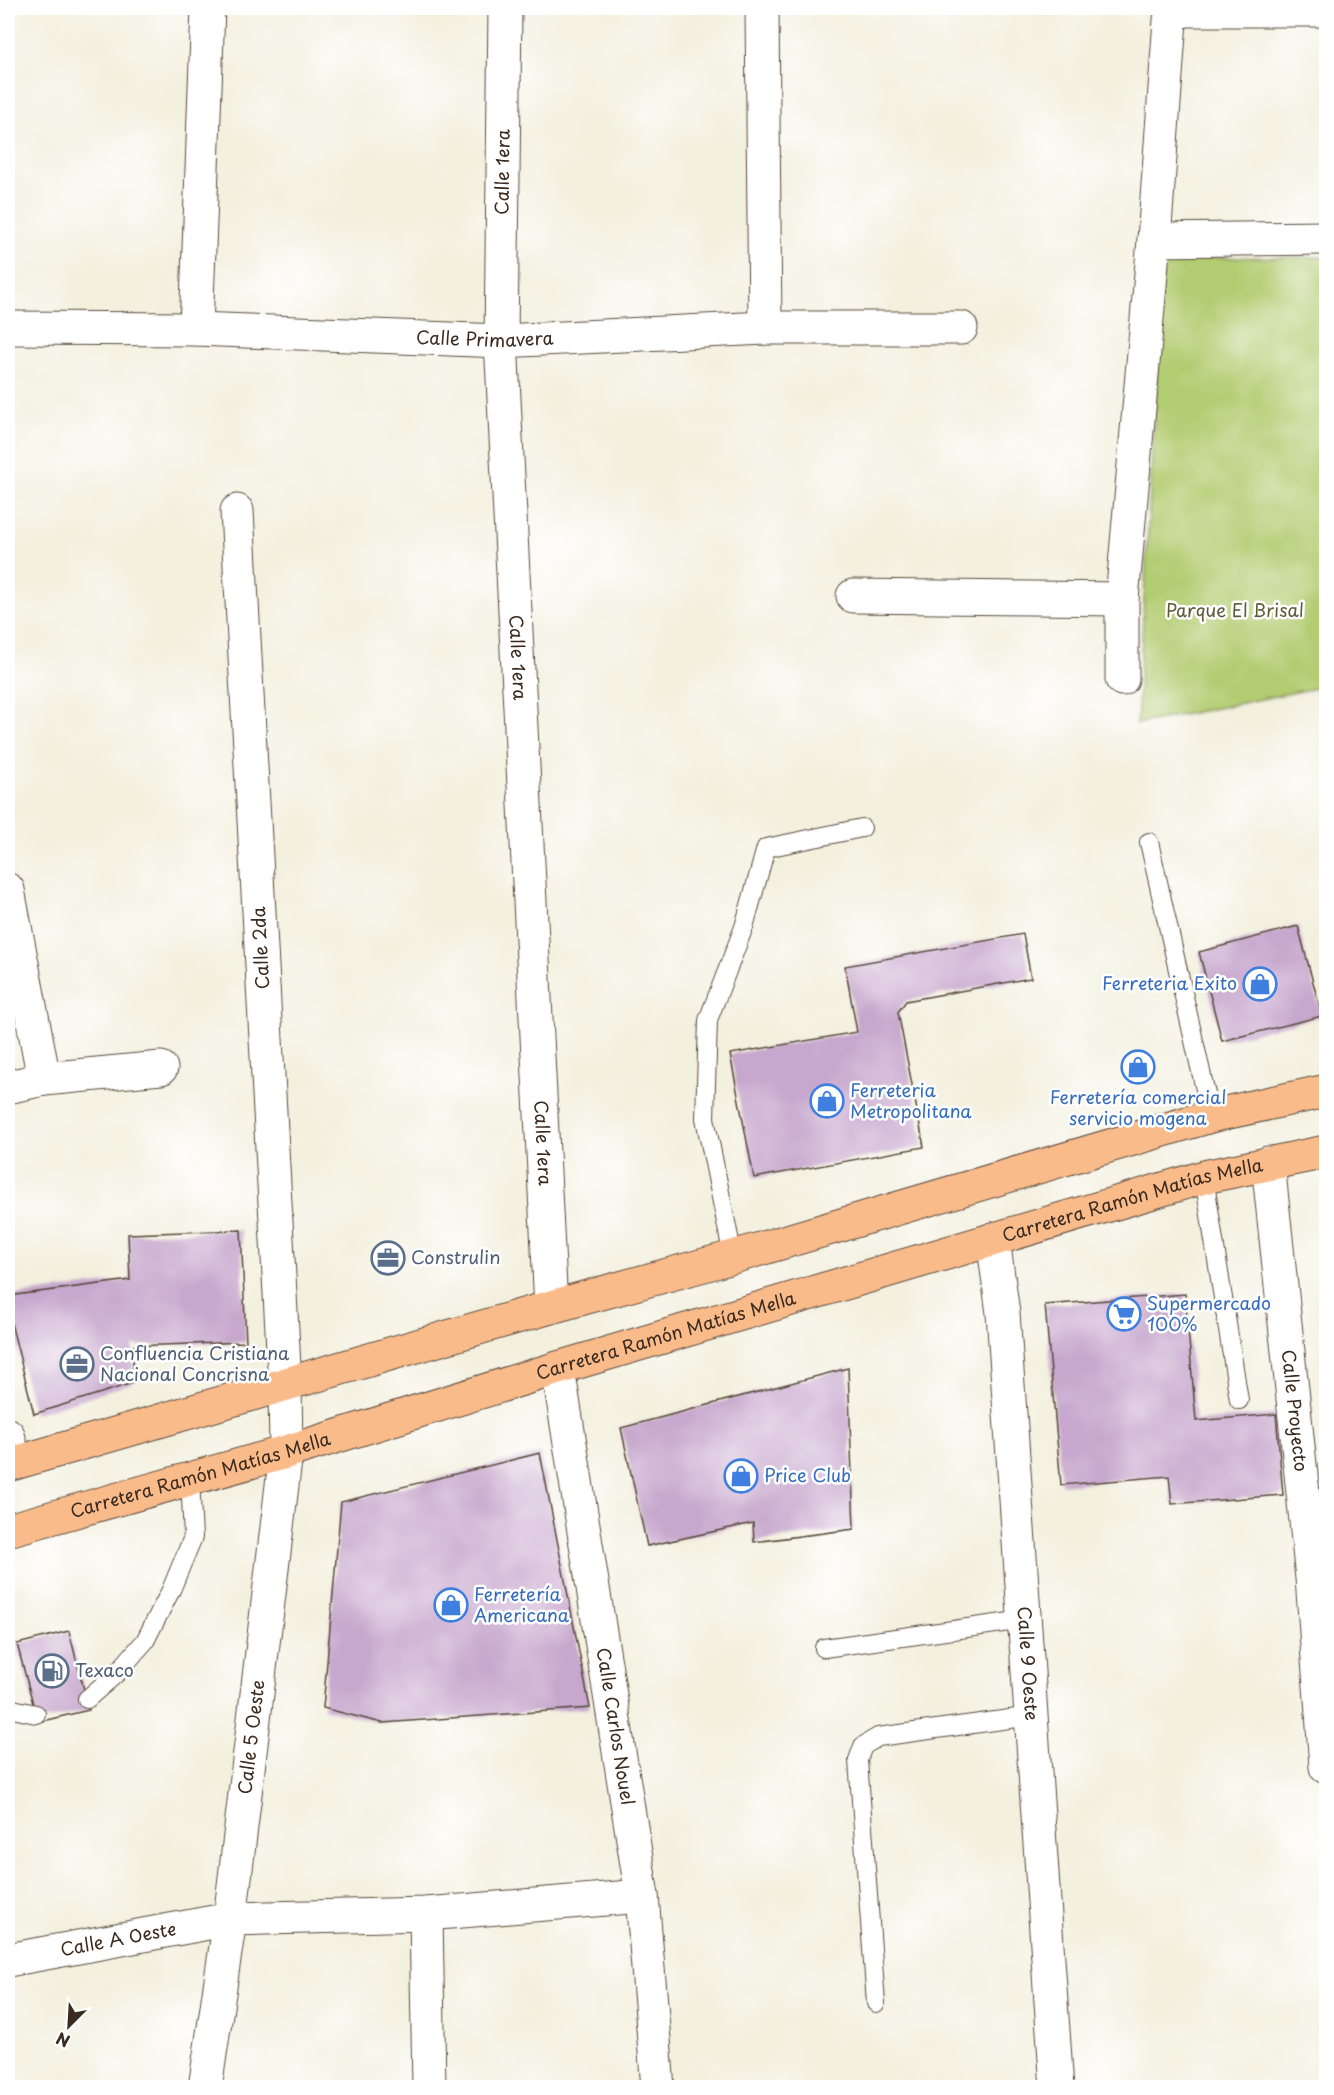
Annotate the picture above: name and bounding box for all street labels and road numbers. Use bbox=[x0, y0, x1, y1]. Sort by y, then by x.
street label: Calle 1era bbox=[487, 129, 516, 215]
street label: Calle Primavera bbox=[416, 323, 554, 353]
street label: Calle 1era bbox=[503, 614, 535, 701]
street label: Calle 2da bbox=[244, 906, 275, 990]
street label: Calle 1era bbox=[528, 1099, 560, 1186]
street label: Carretera Ramón Matías Mella bbox=[999, 1150, 1266, 1248]
street label: Carretera Ramón Matías Mella bbox=[532, 1283, 799, 1386]
street label: Calle Proyecto bbox=[1276, 1348, 1316, 1473]
street label: Carretera Ramón Matías Mella bbox=[67, 1424, 334, 1524]
street label: Calle 9 Oeste bbox=[1011, 1605, 1046, 1721]
street label: Calle Carlos Nouel bbox=[591, 1646, 642, 1807]
street label: Calle 5 Oeste bbox=[230, 1678, 271, 1796]
street label: Calle A Oeste bbox=[58, 1914, 178, 1962]

